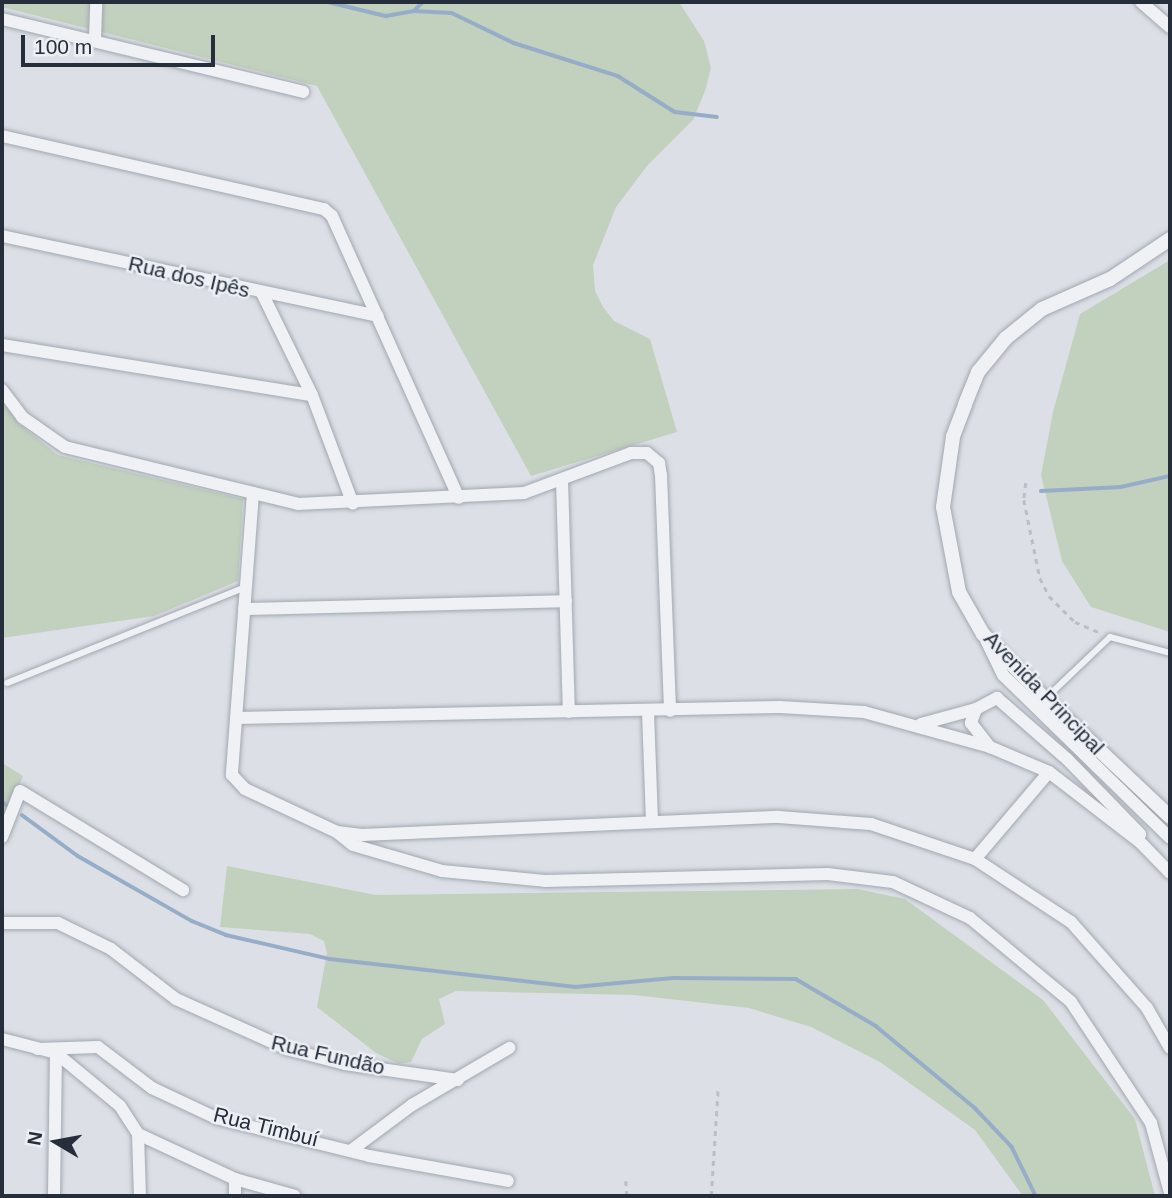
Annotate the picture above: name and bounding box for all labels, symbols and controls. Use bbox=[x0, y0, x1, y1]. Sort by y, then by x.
scale bar bbox=[24, 21, 219, 65]
text: 100 m bbox=[34, 35, 92, 58]
street label: Rua dos Ipês bbox=[126, 251, 252, 303]
street label: Avenida Principal bbox=[979, 626, 1109, 760]
street label: Rua Fundão bbox=[269, 1030, 387, 1080]
street label: Rua Timbuí bbox=[211, 1102, 321, 1152]
north arrow bbox=[21, 1107, 91, 1177]
text: N bbox=[23, 1130, 46, 1147]

